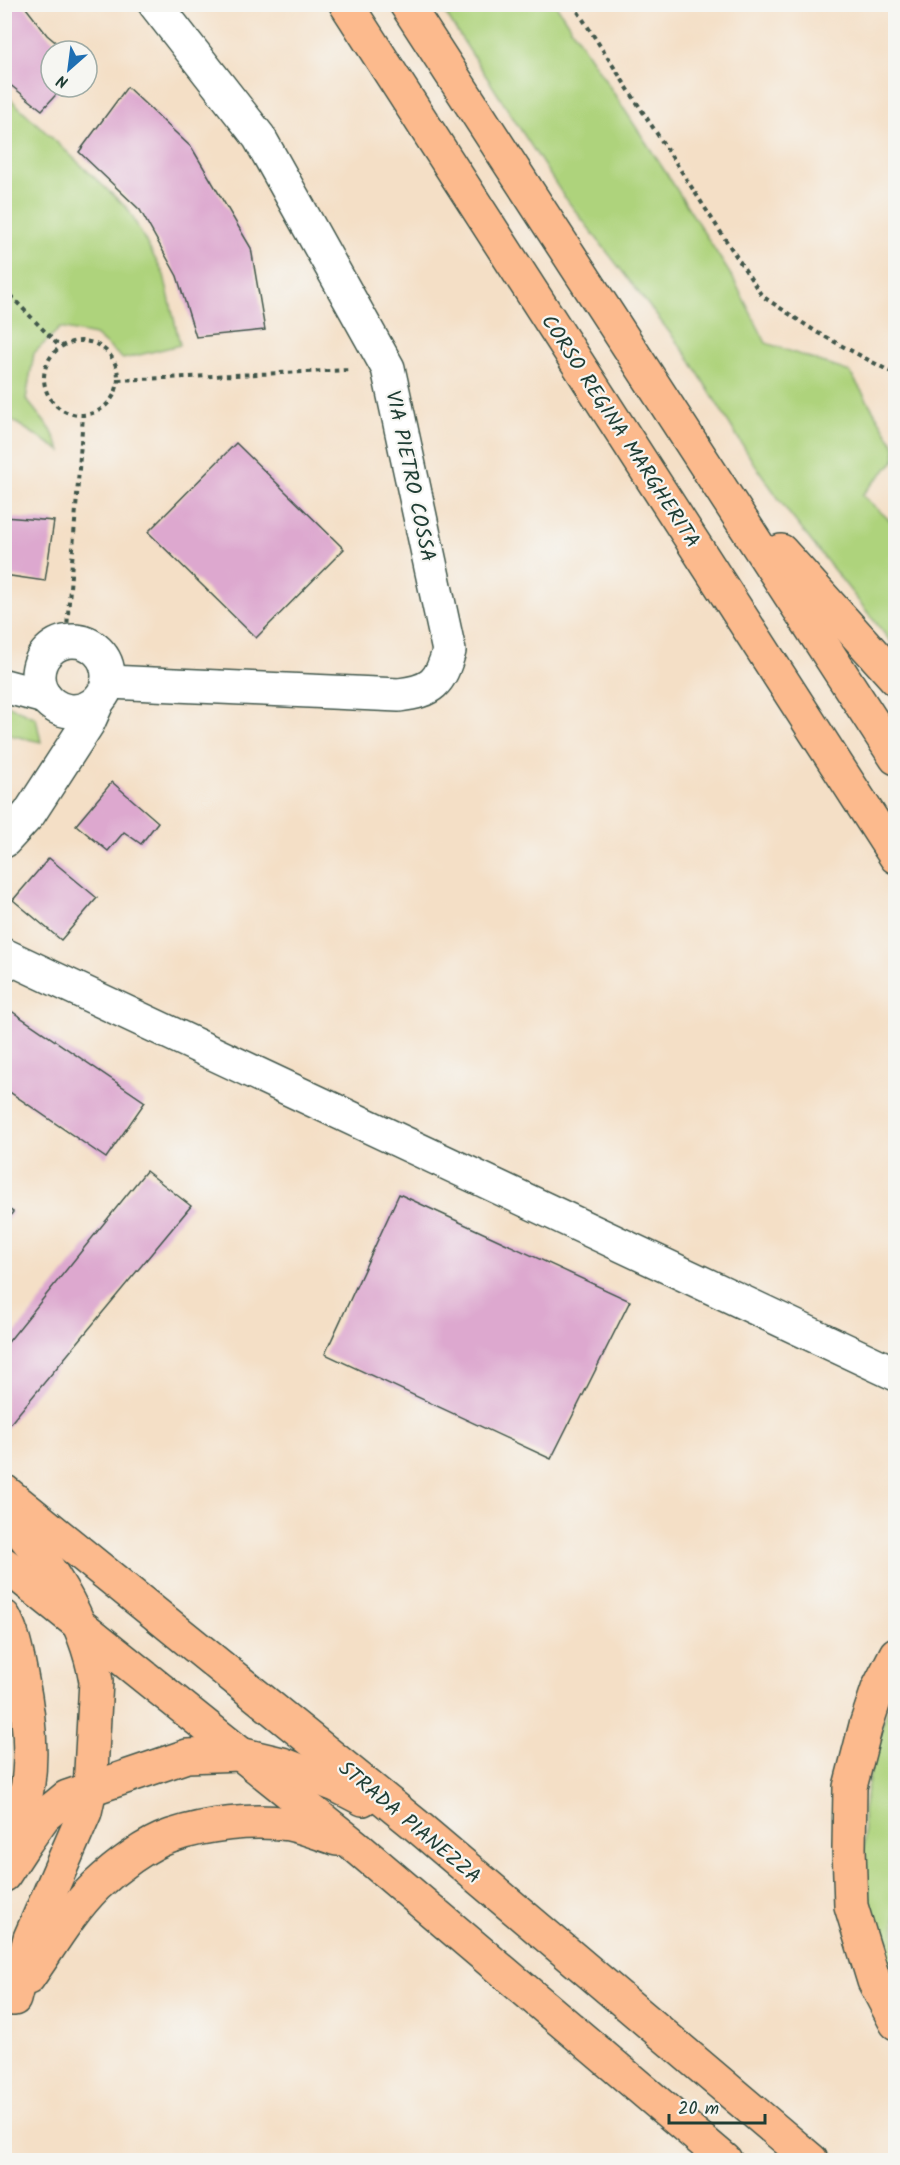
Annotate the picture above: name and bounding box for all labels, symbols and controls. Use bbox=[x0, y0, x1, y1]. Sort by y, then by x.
north arrow bbox=[39, 39, 99, 99]
text: N bbox=[52, 68, 73, 94]
street label: CORSO REGINA MARGHERITA bbox=[532, 308, 708, 555]
street label: VIA PIETRO COSSA bbox=[375, 388, 444, 565]
street label: STRADA PIANEZZA bbox=[330, 1753, 488, 1893]
scale bar bbox=[669, 2087, 765, 2125]
text: 20 m bbox=[678, 2095, 719, 2124]

